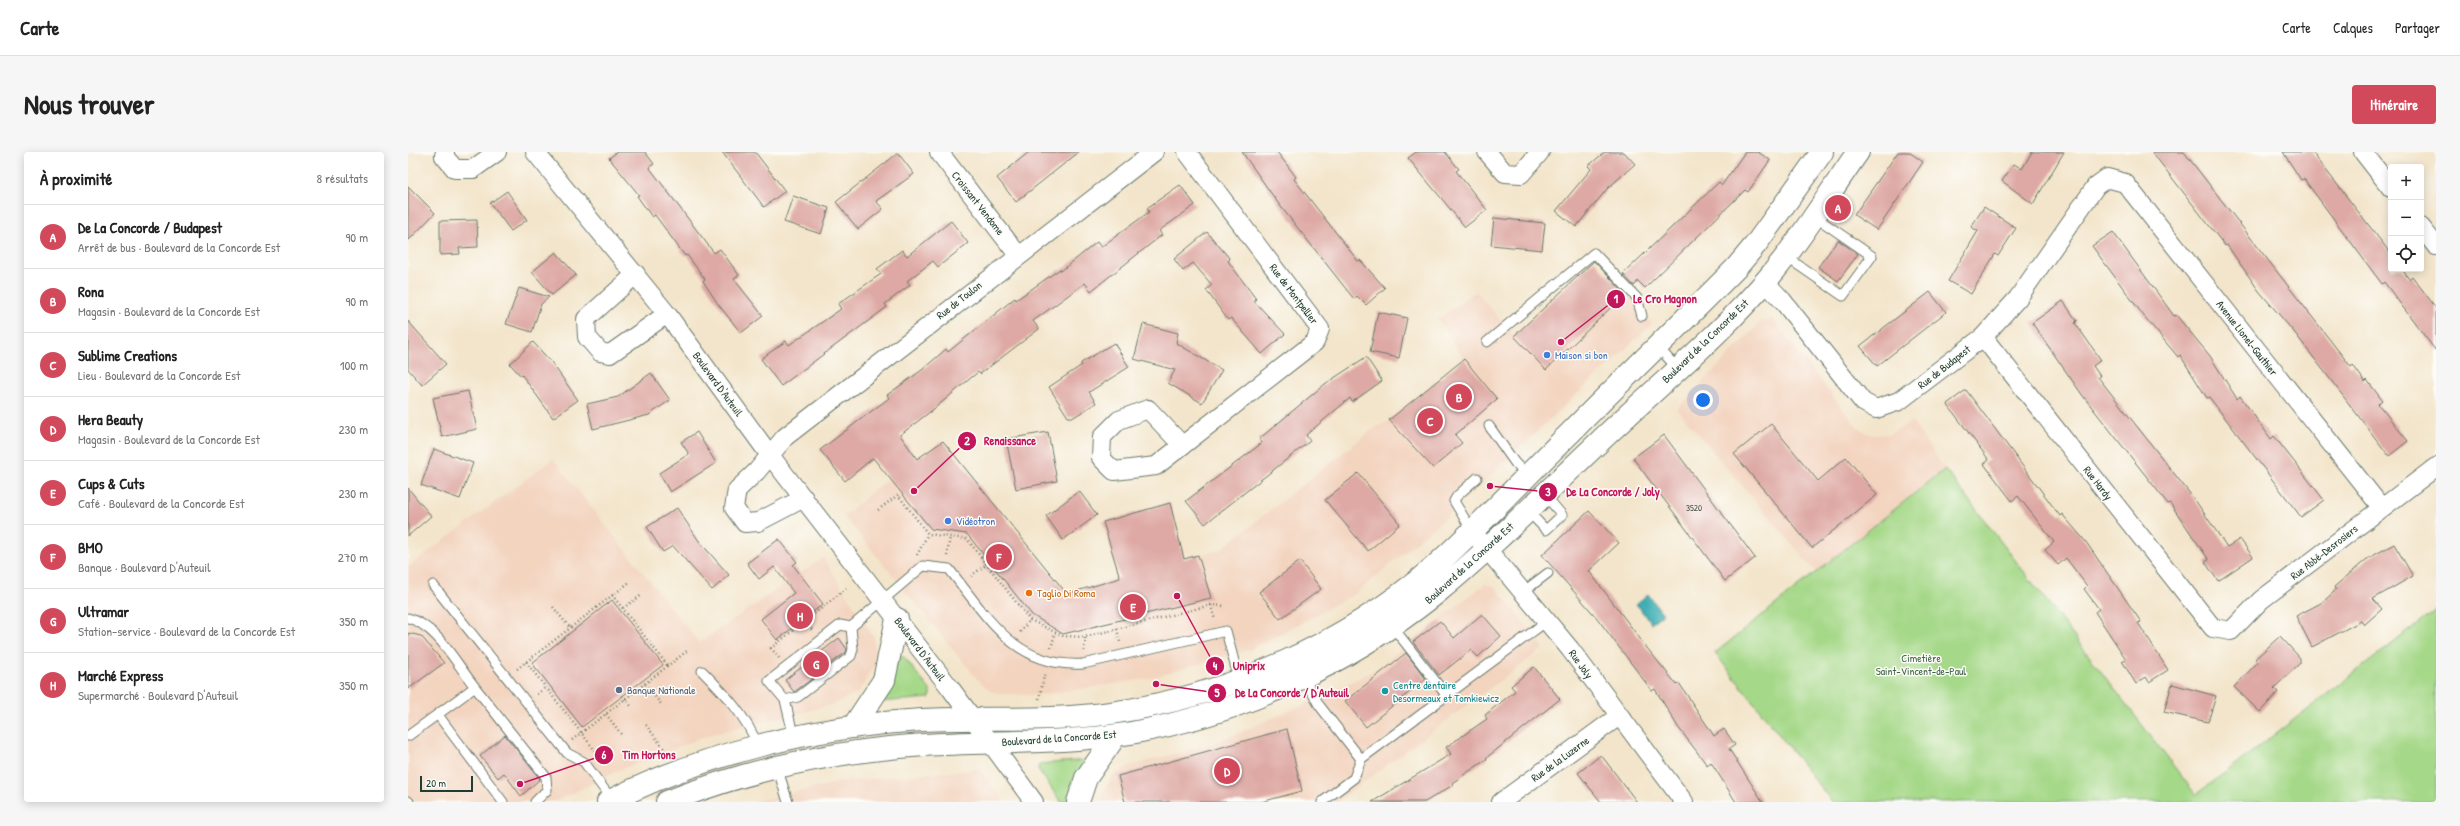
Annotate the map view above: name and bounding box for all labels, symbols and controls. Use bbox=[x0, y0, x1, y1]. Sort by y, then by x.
text: Carte bbox=[20, 15, 59, 41]
text: Carte bbox=[2282, 18, 2311, 37]
text: Calques bbox=[2333, 18, 2373, 37]
text: Partager bbox=[2395, 18, 2440, 37]
text: Nous trouver bbox=[24, 85, 155, 123]
button: Itinéraire bbox=[2352, 85, 2436, 124]
map controls bbox=[2388, 164, 2424, 272]
button: + bbox=[2388, 164, 2424, 200]
text: À proximité bbox=[40, 167, 112, 190]
street label: Croissant Vendome bbox=[949, 168, 1008, 238]
text: 8 résultats bbox=[316, 169, 368, 187]
pin: A bbox=[1825, 193, 1851, 223]
button: − bbox=[2388, 200, 2424, 236]
text: De La Concorde / Budapest bbox=[78, 217, 222, 238]
text: A bbox=[50, 228, 56, 246]
text: 90 m bbox=[346, 228, 368, 246]
button: locate bbox=[2388, 236, 2424, 272]
text: Arrêt de bus · Boulevard de la Concorde Est bbox=[78, 238, 280, 256]
street label: Rue de Montpellier bbox=[1267, 261, 1322, 328]
street label: Rue de Toulon bbox=[933, 278, 985, 322]
text: Rona bbox=[78, 281, 104, 302]
callout: Le Cro Magnon bbox=[1606, 287, 1705, 311]
text: 1 bbox=[1614, 290, 1619, 307]
text: Le Cro Magnon bbox=[1633, 290, 1697, 308]
text: B bbox=[50, 292, 56, 310]
text: 90 m bbox=[346, 292, 368, 310]
street label: Boulevard de la Concorde Est bbox=[1659, 296, 1751, 386]
street label: Avenue Lionel-Gauthier bbox=[2213, 298, 2281, 379]
text: Magasin · Boulevard de la Concorde Est bbox=[78, 302, 260, 320]
street label: Rue de Budapest bbox=[1915, 342, 1973, 392]
text: Sublime Creations bbox=[78, 345, 177, 366]
place label: Maison si bon bbox=[1555, 348, 1608, 362]
street label: Boulevard D'Auteuil bbox=[690, 349, 746, 419]
marker: Maison si bon bbox=[1542, 350, 1552, 360]
text: C bbox=[49, 356, 57, 374]
text: 100 m bbox=[340, 356, 368, 374]
text: Lieu · Boulevard de la Concorde Est bbox=[78, 366, 241, 384]
pin: B bbox=[1446, 382, 1472, 412]
your location bbox=[1693, 390, 1713, 410]
pin: C bbox=[1417, 406, 1443, 436]
text: Hera Beauty bbox=[78, 409, 143, 430]
text: D bbox=[50, 420, 56, 438]
text: 230 m bbox=[338, 420, 368, 438]
callout: Renaissance bbox=[957, 429, 1044, 453]
text: Magasin · Boulevard de la Concorde Est bbox=[78, 430, 260, 448]
text: 2 bbox=[964, 432, 970, 449]
text: Renaissance bbox=[984, 432, 1036, 449]
street label: Rue Hardy bbox=[2080, 463, 2116, 503]
text: Cups & Cuts bbox=[78, 473, 144, 494]
callout: De La Concorde / Joly bbox=[1538, 480, 1668, 504]
text: 3 bbox=[1545, 483, 1551, 500]
text: De La Concorde / Joly bbox=[1566, 483, 1660, 501]
text: E bbox=[50, 484, 56, 502]
text: 230 m bbox=[338, 484, 368, 502]
text: Café · Boulevard de la Concorde Est bbox=[78, 494, 244, 512]
house number: 3520 bbox=[1686, 502, 1702, 514]
place label: Vidéotron bbox=[956, 514, 995, 528]
marker: Vidéotron bbox=[943, 516, 953, 526]
street label: Boulevard de la Concorde Est bbox=[1422, 519, 1517, 607]
street label: Rue Abbé-Desrosiers bbox=[2288, 521, 2360, 583]
text: BMO bbox=[78, 537, 103, 558]
pin: F bbox=[986, 542, 1012, 572]
text: F bbox=[51, 548, 55, 566]
text: 270 m bbox=[338, 548, 368, 566]
text: Banque · Boulevard D'Auteuil bbox=[78, 558, 211, 576]
place label: Taglio Di Roma bbox=[1037, 586, 1096, 600]
marker: Taglio Di Roma bbox=[1024, 588, 1034, 598]
pin: E bbox=[1120, 592, 1146, 622]
text: Ultramar bbox=[78, 601, 129, 622]
pin: H bbox=[787, 601, 813, 631]
text: G bbox=[50, 612, 56, 630]
text: 350 m bbox=[339, 612, 368, 630]
street label: Boulevard D'Auteuil bbox=[891, 614, 949, 684]
text: Station-service · Boulevard de la Concorde Est bbox=[78, 622, 295, 640]
street label: Rue Joly bbox=[1566, 647, 1596, 681]
pin: G bbox=[803, 649, 829, 679]
park label: Cimetière Saint-Vincent-de-Paul bbox=[1876, 651, 1966, 678]
callout: Uniprix bbox=[1205, 654, 1274, 678]
text: 4 bbox=[1213, 657, 1218, 674]
text: Uniprix bbox=[1233, 657, 1266, 675]
text: Marché Express bbox=[78, 665, 163, 686]
text: H bbox=[50, 676, 56, 694]
text: 350 m bbox=[339, 676, 368, 694]
place label: Centre dentaire Desormeaux et Tomkiewicz bbox=[1393, 678, 1500, 705]
callout: De La Concorde / D'Auteuil bbox=[1207, 681, 1357, 705]
place label: Banque Nationale bbox=[627, 683, 696, 697]
text: 5 bbox=[1214, 684, 1220, 701]
text: De La Concorde / D'Auteuil bbox=[1235, 684, 1350, 701]
marker: Banque Nationale bbox=[614, 685, 624, 695]
text: Supermarché · Boulevard D'Auteuil bbox=[78, 686, 238, 704]
marker: Centre dentaire Desormeaux et Tomkiewicz bbox=[1380, 686, 1390, 696]
street label: Boulevard de la Concorde Est bbox=[1001, 727, 1117, 749]
street label: Rue de la Luzerne bbox=[1528, 733, 1592, 785]
callout: Tim Hortons bbox=[594, 743, 683, 767]
text: 6 bbox=[602, 746, 607, 763]
text: Tim Hortons bbox=[621, 746, 676, 763]
pin: D bbox=[1214, 756, 1240, 786]
scale bar bbox=[420, 774, 473, 793]
text: 20 m bbox=[426, 776, 446, 790]

